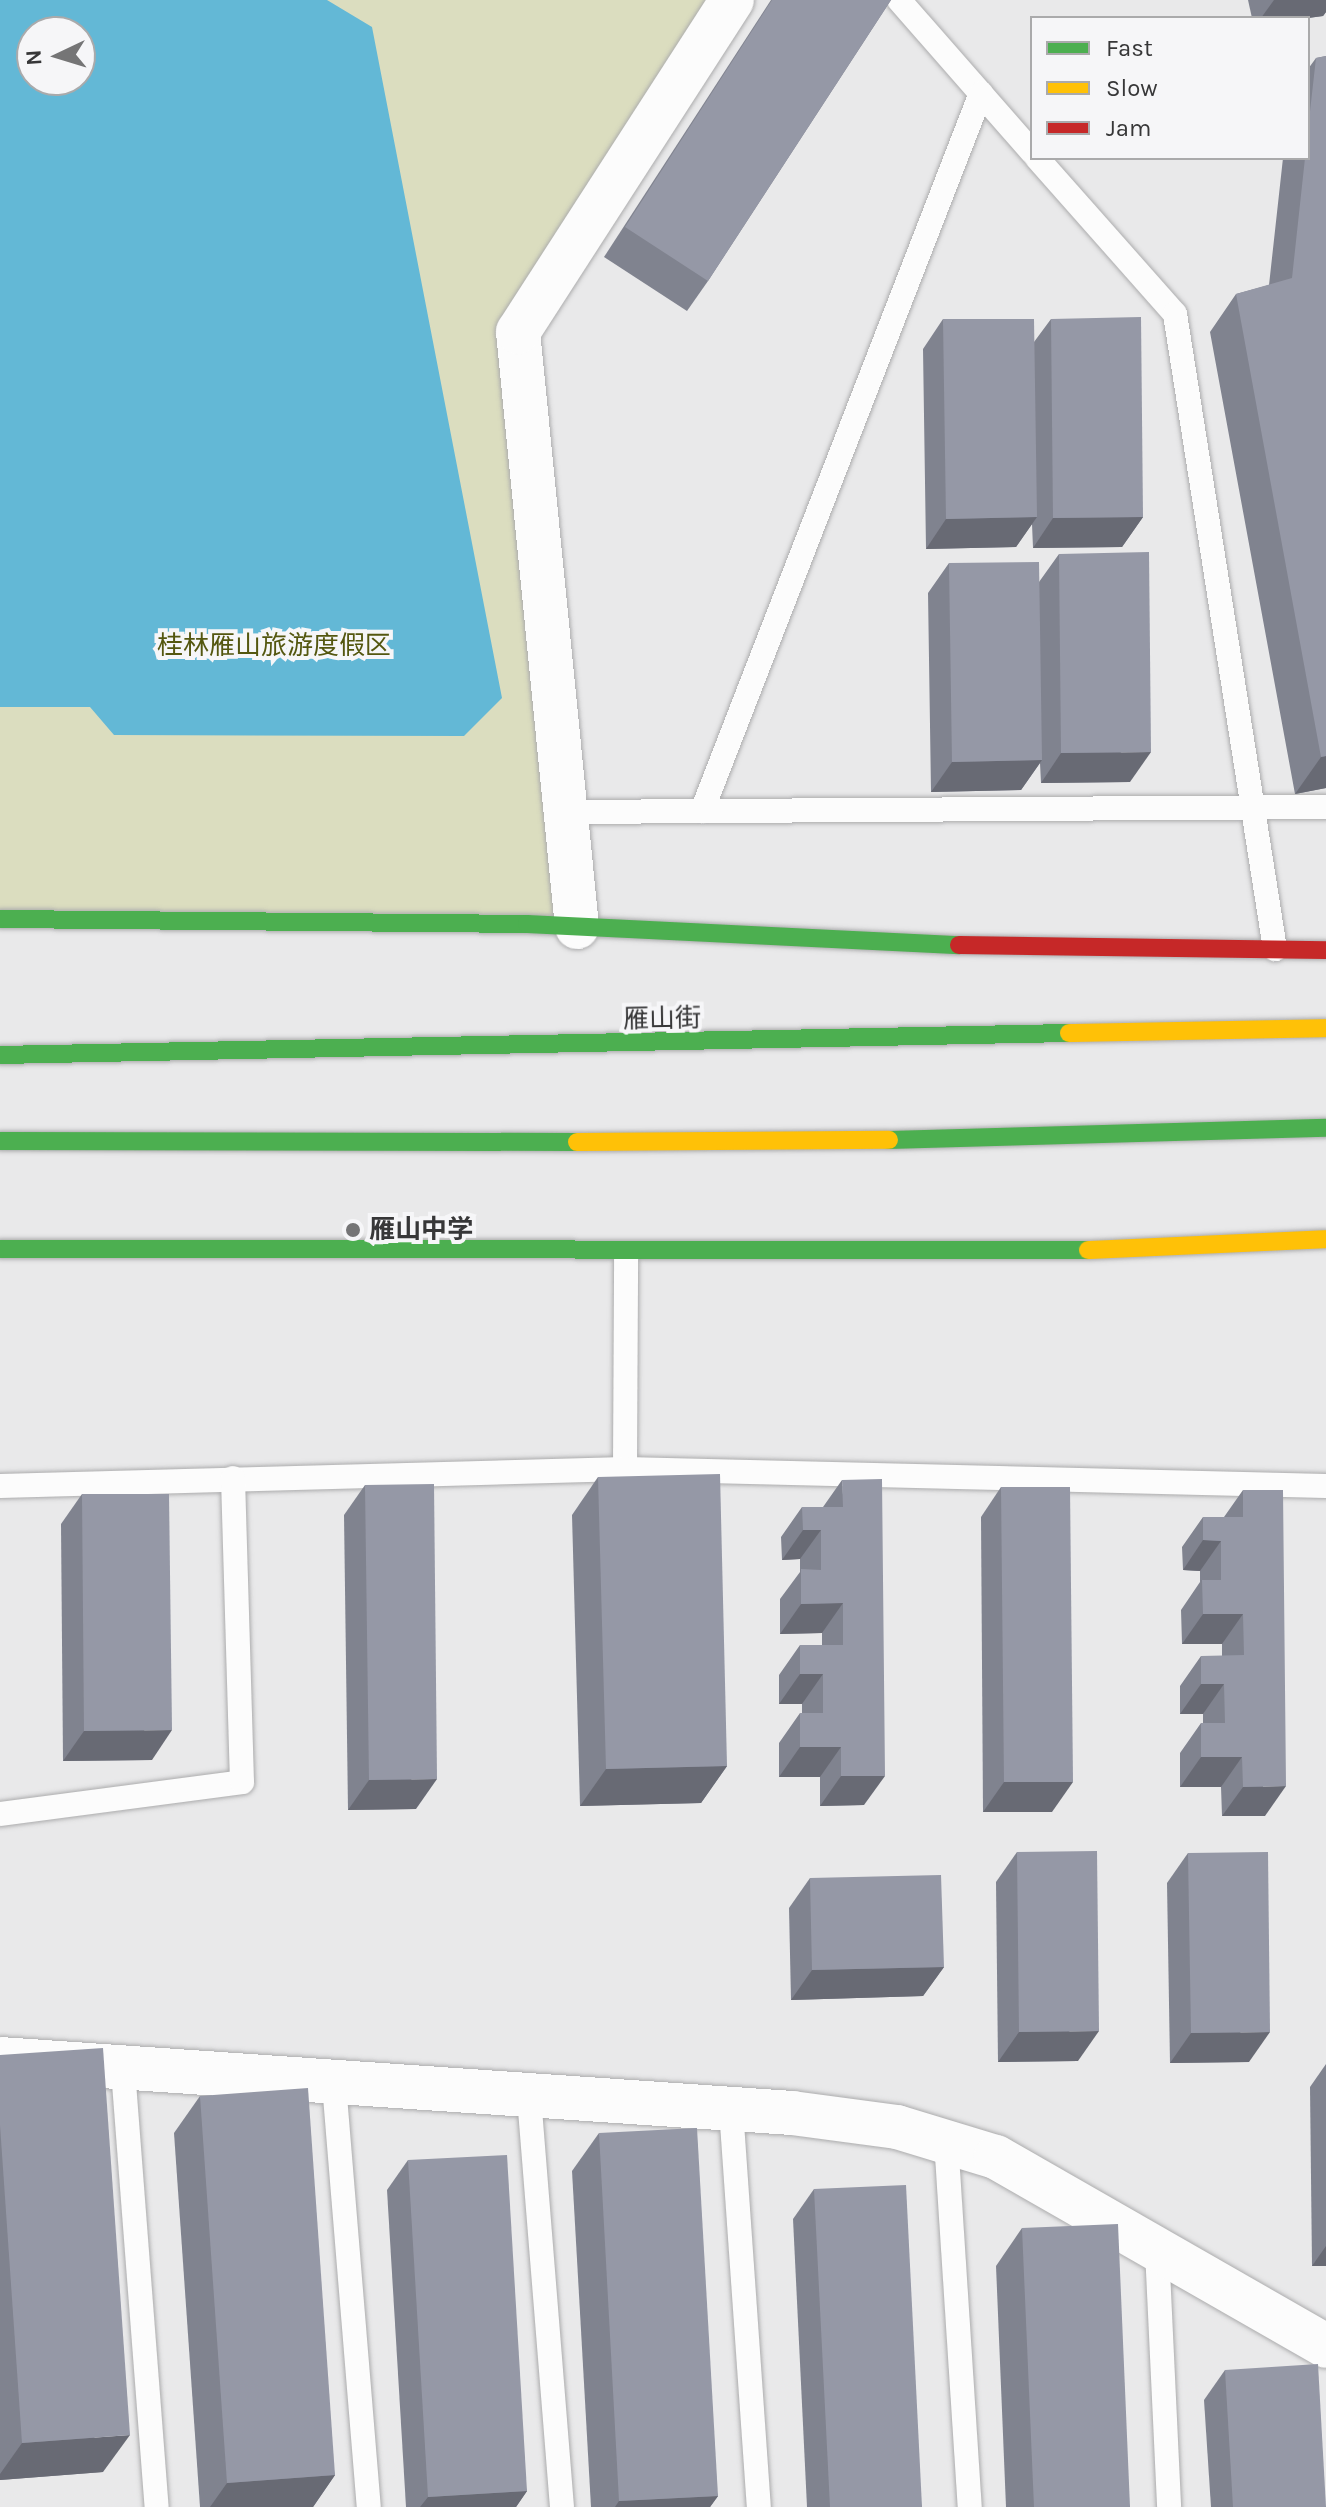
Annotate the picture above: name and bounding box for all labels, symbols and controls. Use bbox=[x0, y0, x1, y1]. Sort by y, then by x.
north arrow bbox=[16, 16, 96, 96]
legend bbox=[1030, 16, 1310, 160]
text: Fast bbox=[1106, 34, 1153, 62]
text: N bbox=[21, 49, 48, 66]
text: Slow bbox=[1106, 74, 1158, 102]
text: Jam bbox=[1106, 114, 1151, 142]
park label: 桂林雁山旅游度假区 bbox=[157, 630, 391, 662]
street label: 雁山街 bbox=[623, 1003, 701, 1035]
place label: 雁山中学 bbox=[369, 1214, 473, 1246]
marker: 雁山中学 bbox=[344, 1221, 362, 1239]

